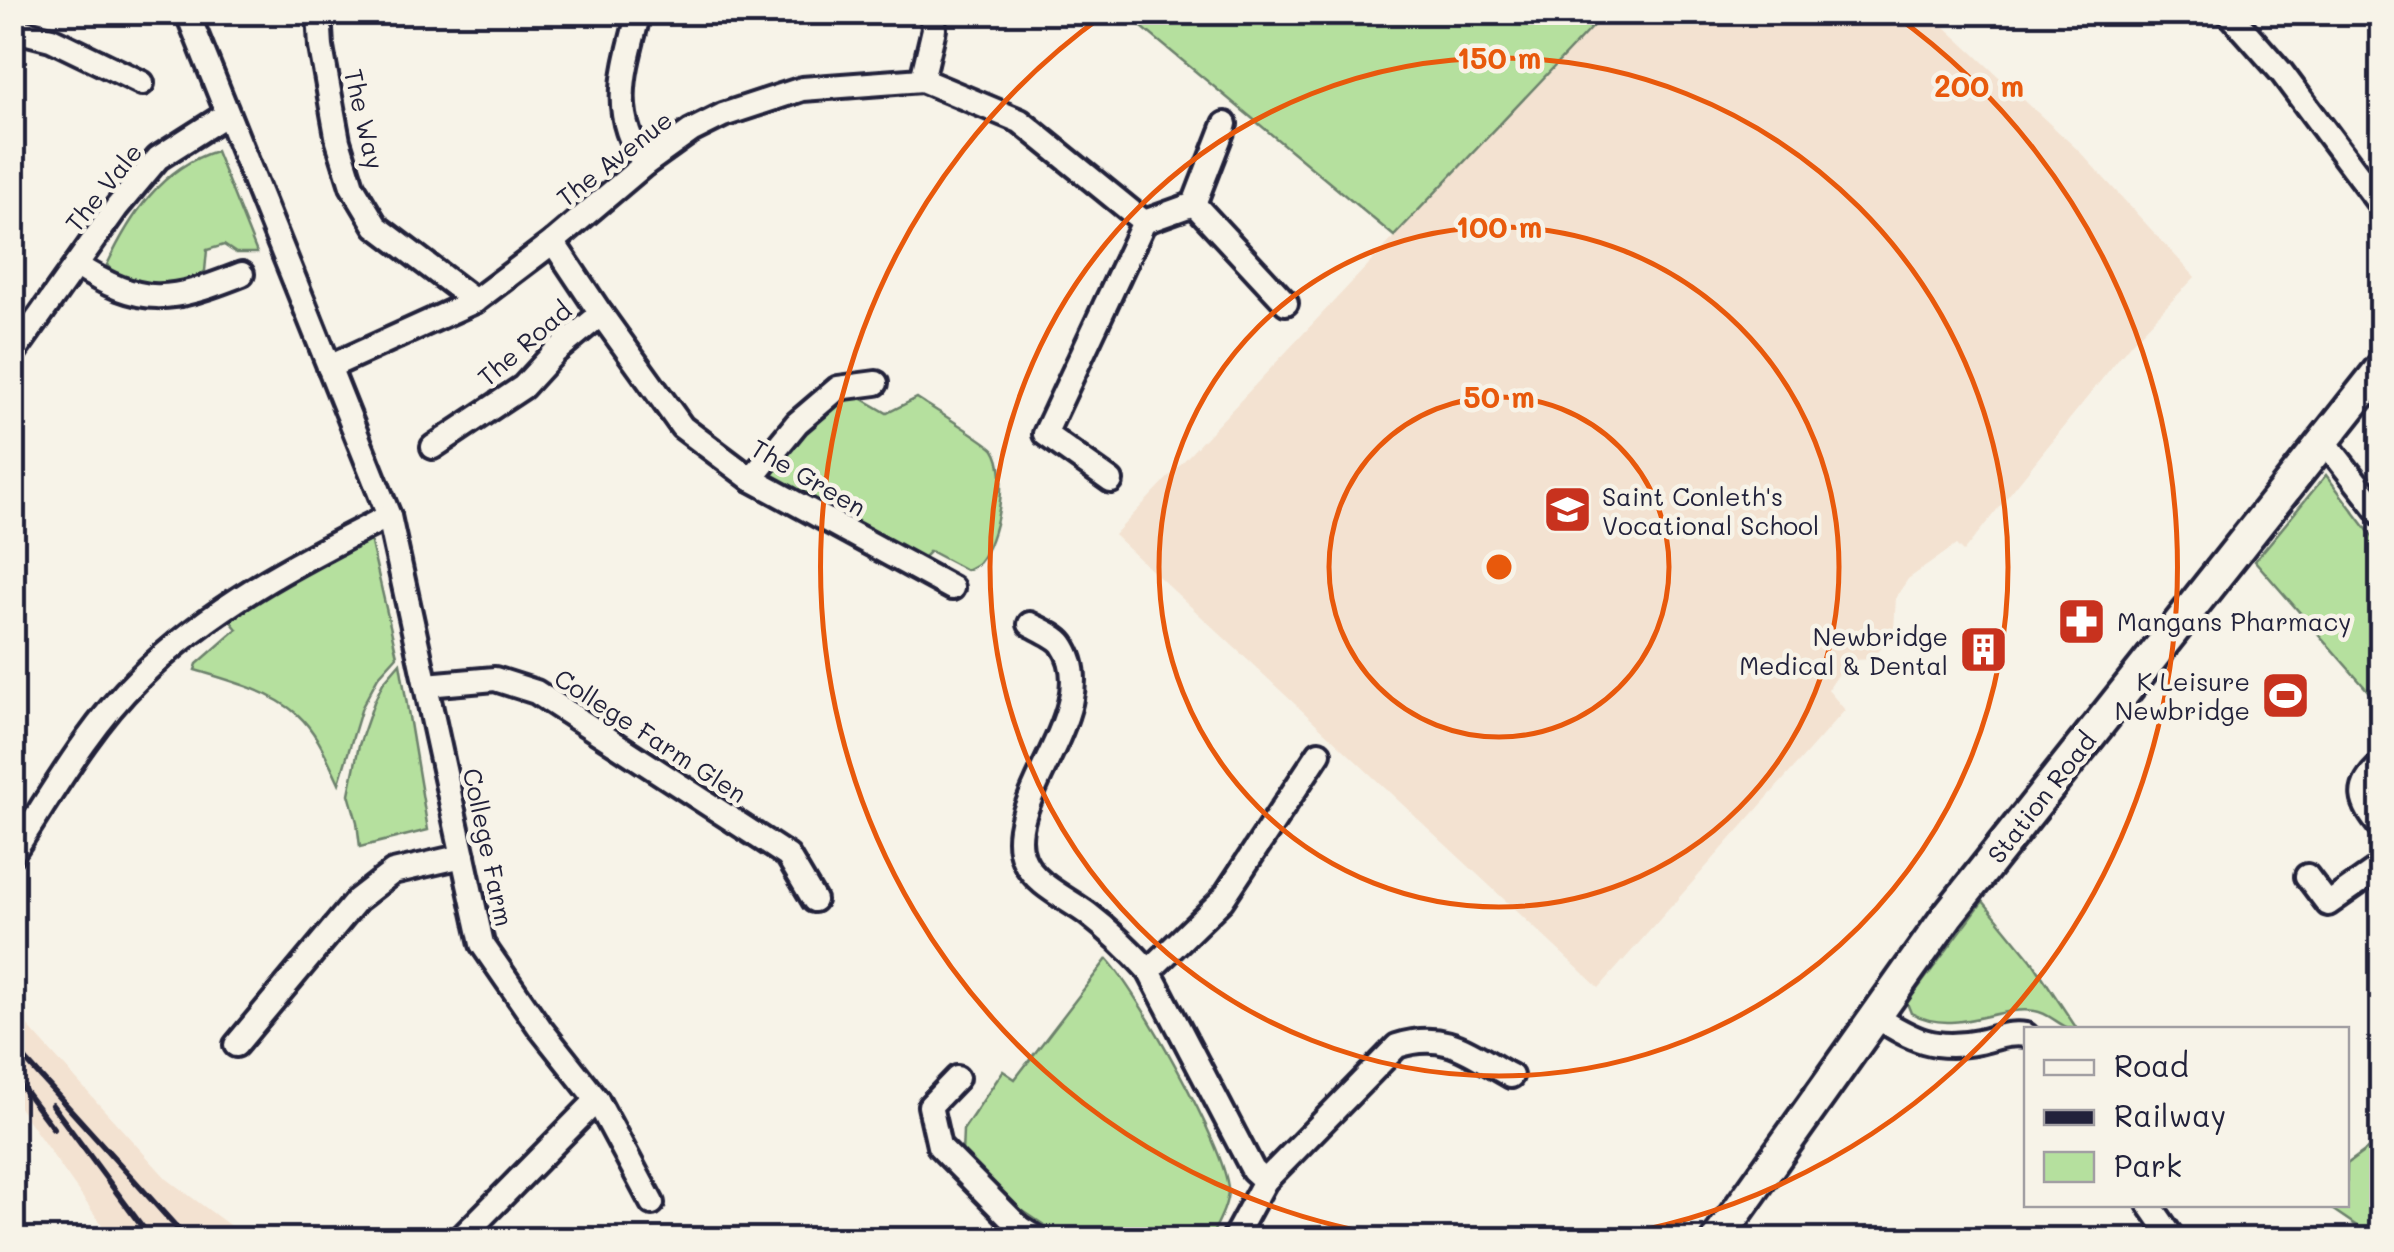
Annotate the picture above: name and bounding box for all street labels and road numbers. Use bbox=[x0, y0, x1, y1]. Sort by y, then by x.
street label: The Way bbox=[337, 66, 392, 173]
street label: The Avenue bbox=[550, 103, 678, 213]
street label: The Vale bbox=[58, 136, 148, 238]
street label: The Road bbox=[471, 294, 577, 392]
street label: The Green bbox=[746, 431, 872, 523]
street label: College Farm Glen bbox=[549, 661, 753, 809]
street label: Station Road bbox=[1980, 725, 2102, 869]
street label: College Farm bbox=[457, 765, 521, 929]

